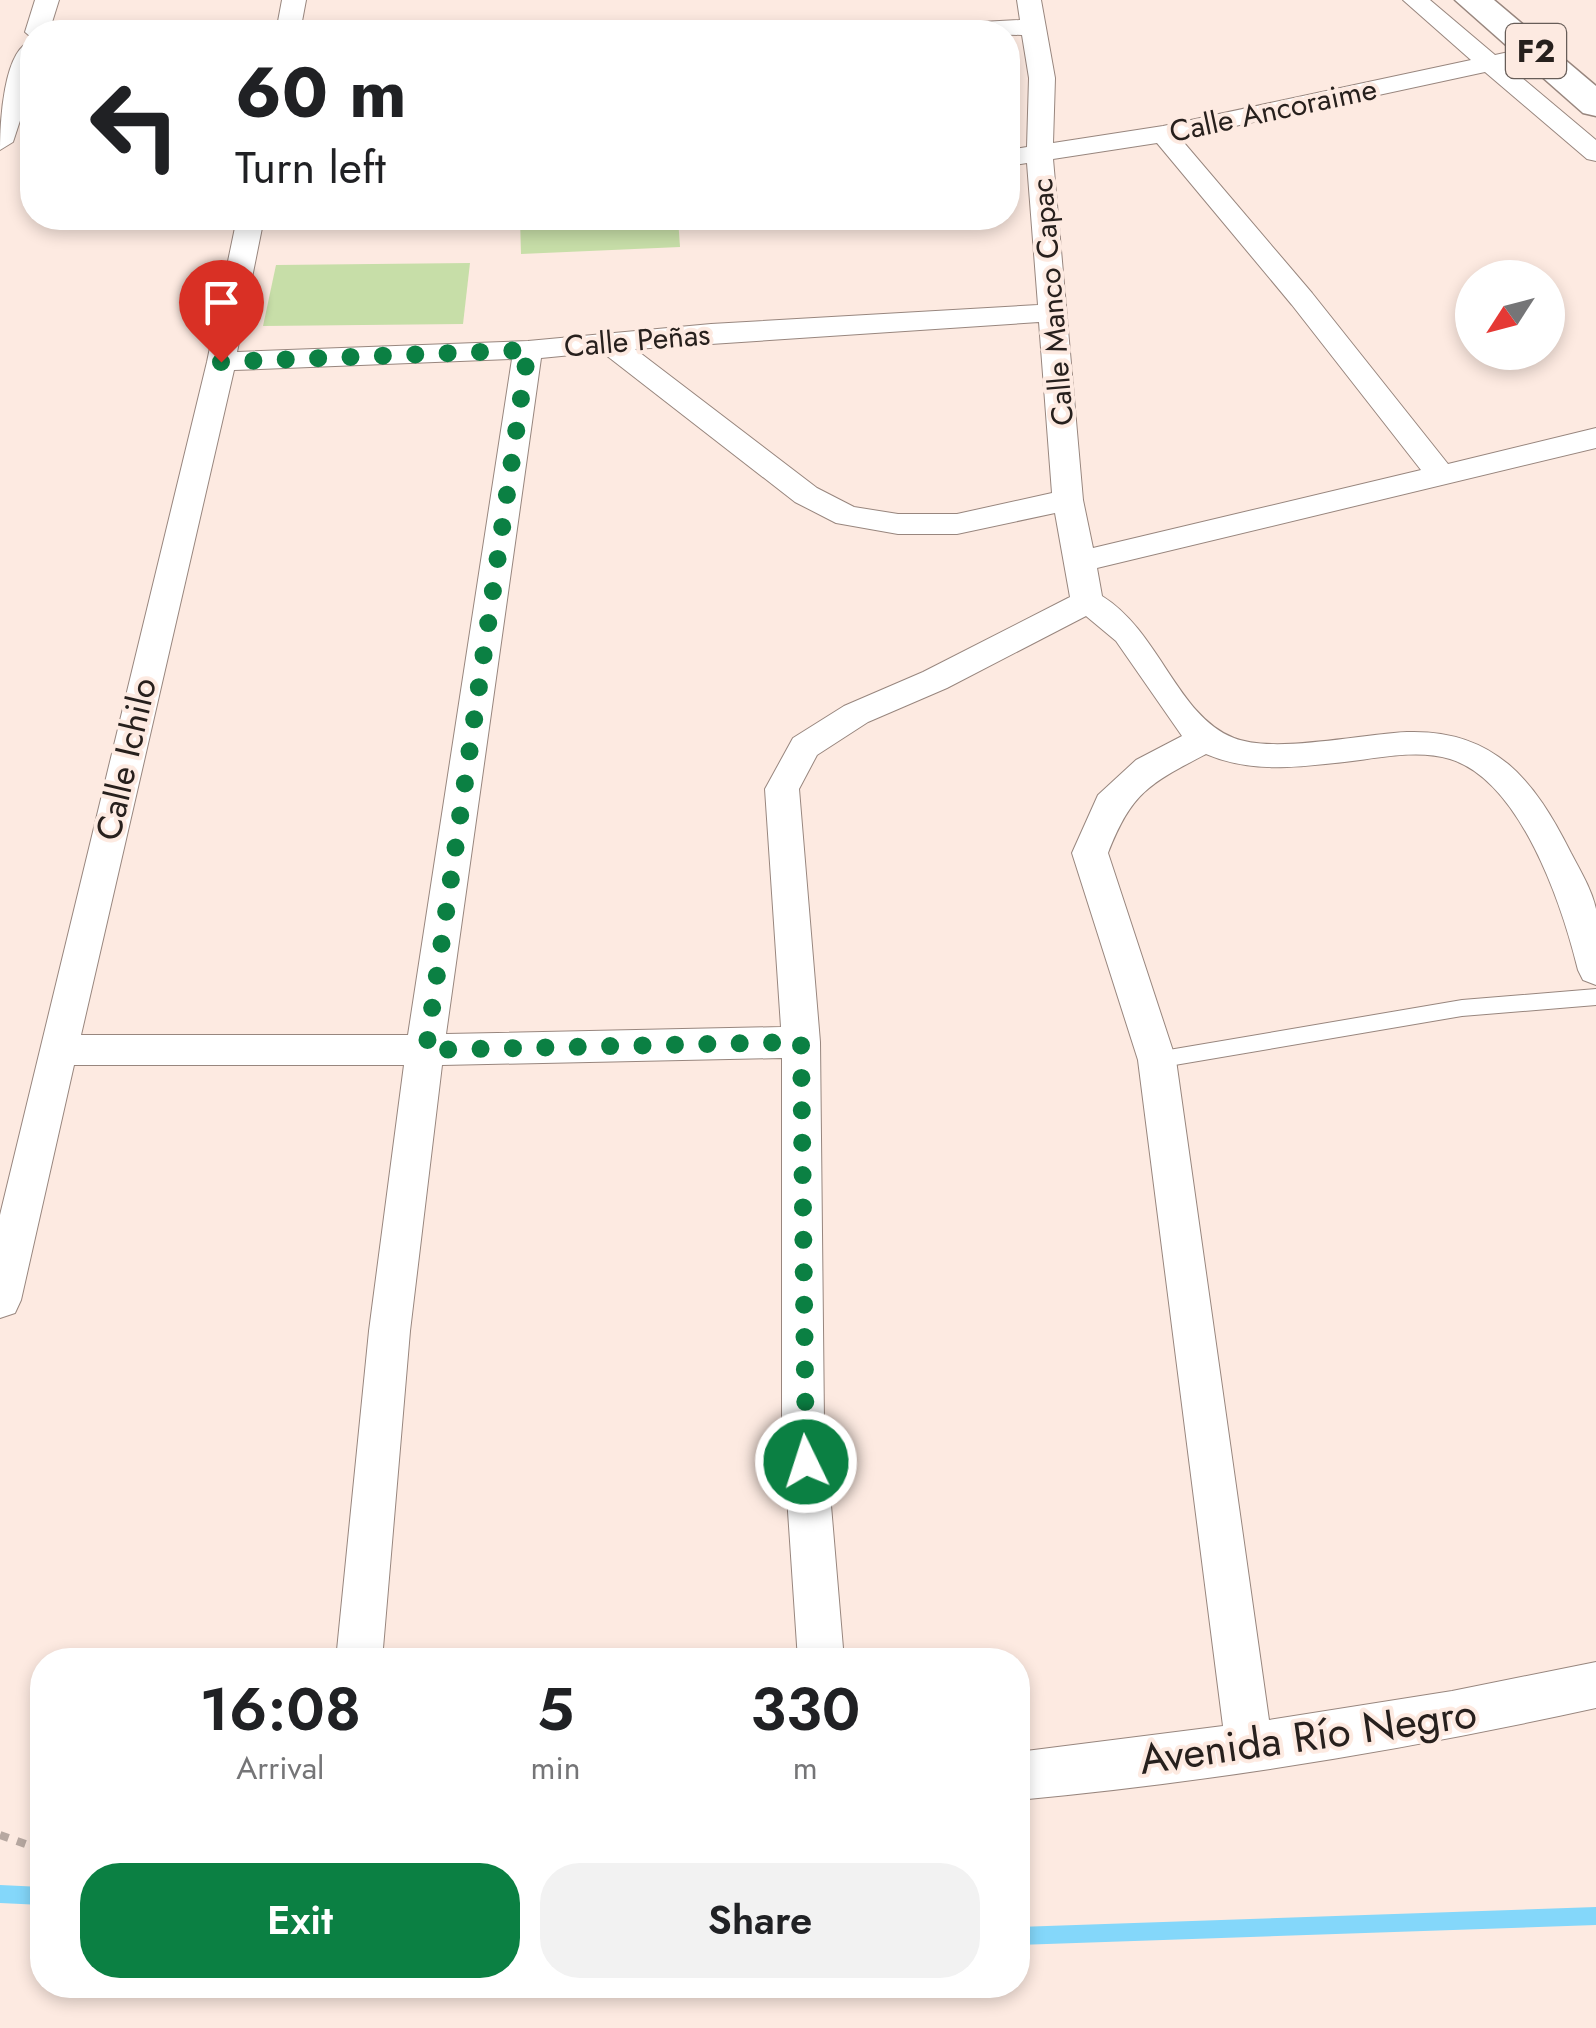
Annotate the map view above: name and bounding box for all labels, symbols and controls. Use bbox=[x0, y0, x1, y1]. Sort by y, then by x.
road number: F2 bbox=[1506, 24, 1566, 78]
text: 60 m bbox=[235, 42, 407, 143]
icon: left bbox=[70, 60, 200, 190]
street label: Calle Ancoraime bbox=[1165, 67, 1381, 153]
text: Turn left bbox=[235, 135, 386, 200]
street label: Calle Manco Capac bbox=[1020, 176, 1084, 428]
pin bbox=[179, 260, 264, 363]
north arrow bbox=[1455, 260, 1565, 370]
map controls bbox=[1455, 260, 1565, 370]
icon: arrive bbox=[194, 275, 249, 330]
street label: Calle Peñas bbox=[562, 312, 712, 368]
street label: Calle Ichilo bbox=[83, 673, 169, 845]
position arrow bbox=[754, 1410, 858, 1514]
text: 16:08 bbox=[200, 1666, 361, 1753]
text: 5 bbox=[537, 1666, 574, 1753]
text: 330 bbox=[750, 1666, 860, 1753]
street label: Avenida Río Negro bbox=[1136, 1682, 1480, 1790]
text: Arrival bbox=[236, 1745, 324, 1791]
text: min bbox=[531, 1745, 581, 1791]
text: m bbox=[793, 1745, 818, 1791]
button: Exit bbox=[80, 1863, 520, 1978]
button: Share bbox=[540, 1863, 980, 1978]

